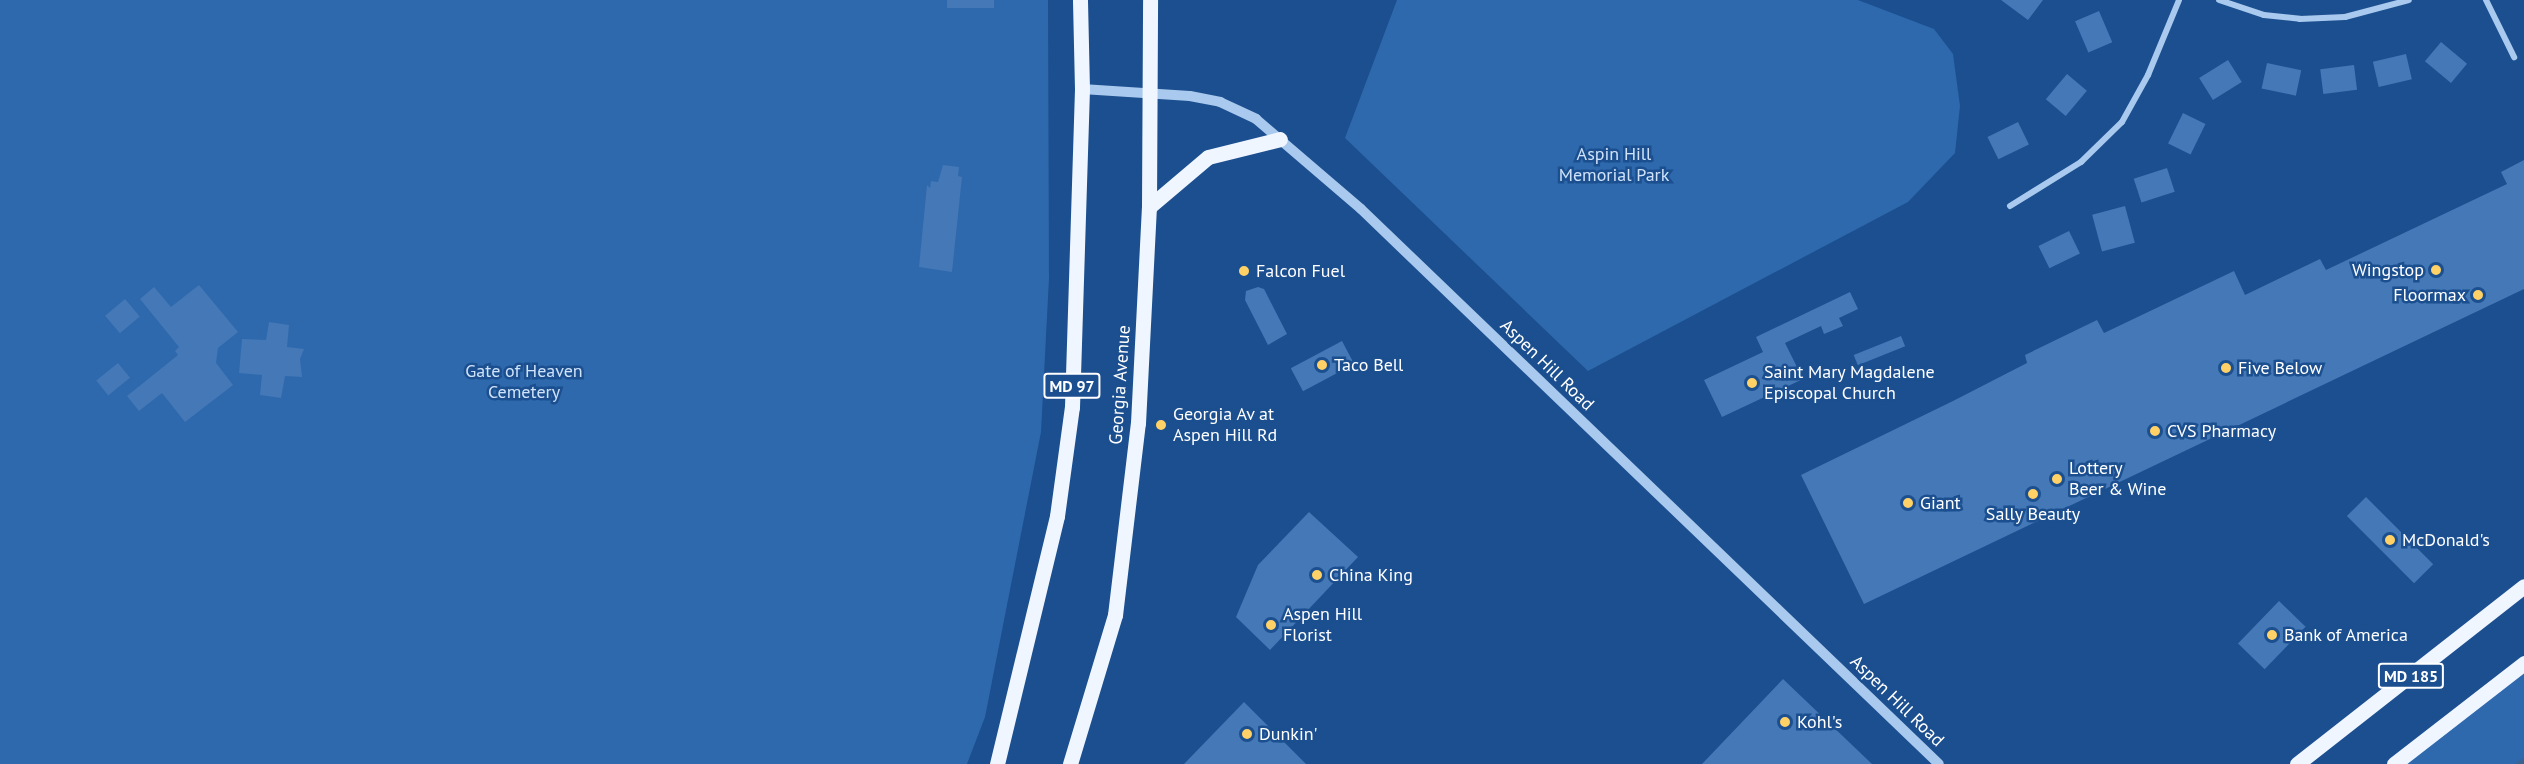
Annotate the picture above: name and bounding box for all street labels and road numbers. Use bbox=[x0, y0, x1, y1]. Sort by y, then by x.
street label: Aspen Hill Road bbox=[1496, 315, 1598, 415]
street label: Georgia Avenue bbox=[1105, 324, 1135, 446]
road number: MD 97 bbox=[1042, 373, 1102, 399]
street label: Aspen Hill Road bbox=[1846, 651, 1948, 751]
road number: MD 185 bbox=[2376, 663, 2446, 689]

